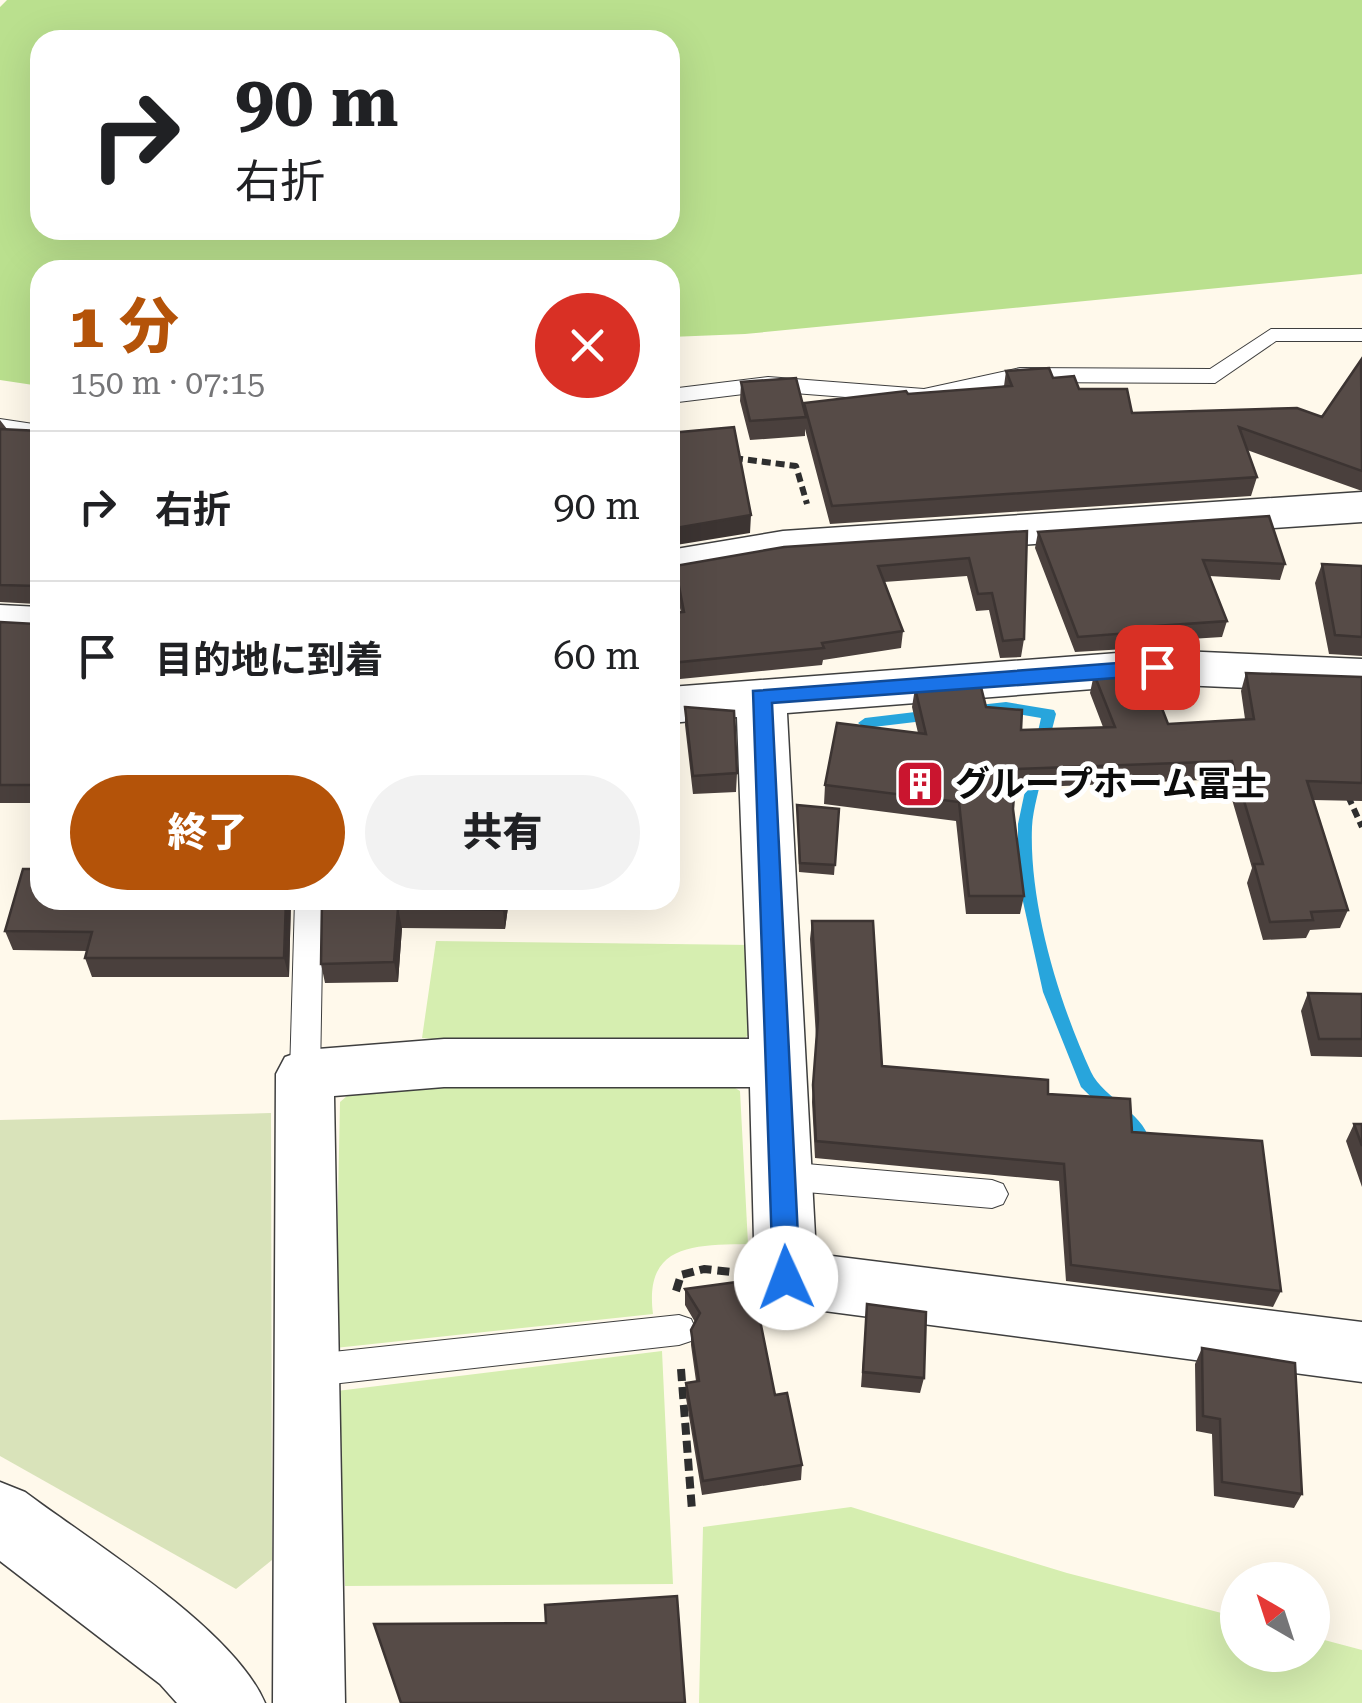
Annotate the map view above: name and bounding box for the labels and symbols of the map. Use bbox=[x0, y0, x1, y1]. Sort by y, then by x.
pin bbox=[1115, 625, 1200, 710]
building icon: グループホーム冨士 bbox=[894, 758, 946, 810]
place label: グループホーム冨士 bbox=[955, 764, 1267, 805]
position arrow bbox=[734, 1226, 838, 1330]
north arrow bbox=[1220, 1562, 1330, 1672]

